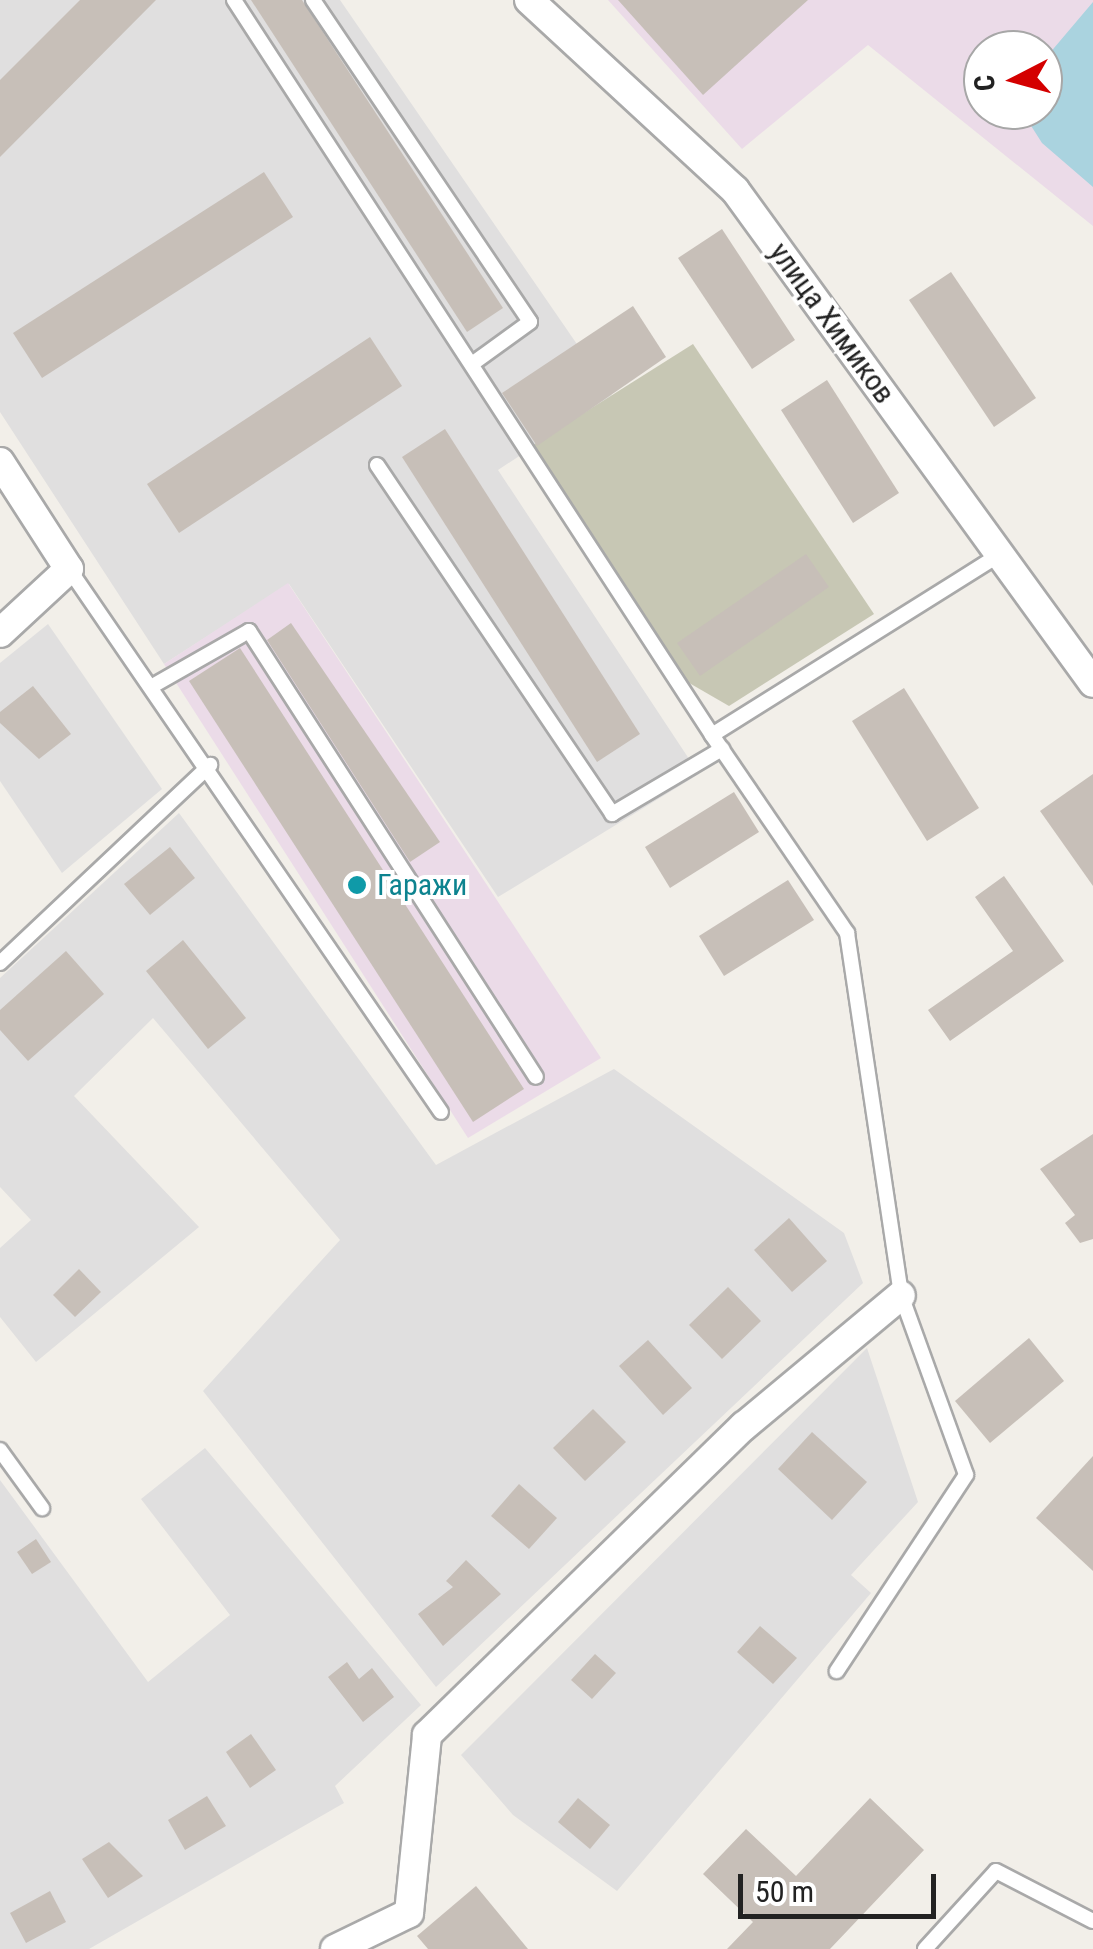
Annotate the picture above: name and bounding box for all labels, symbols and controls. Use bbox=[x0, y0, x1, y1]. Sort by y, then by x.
north arrow bbox=[963, 30, 1063, 130]
text: С bbox=[967, 73, 1002, 93]
street label: улица Химиков bbox=[762, 235, 902, 411]
place label: Гаражи bbox=[377, 867, 467, 903]
marker: Гаражи bbox=[346, 874, 368, 896]
scale bar bbox=[743, 1854, 940, 1916]
text: 50 m bbox=[755, 1874, 814, 1909]

